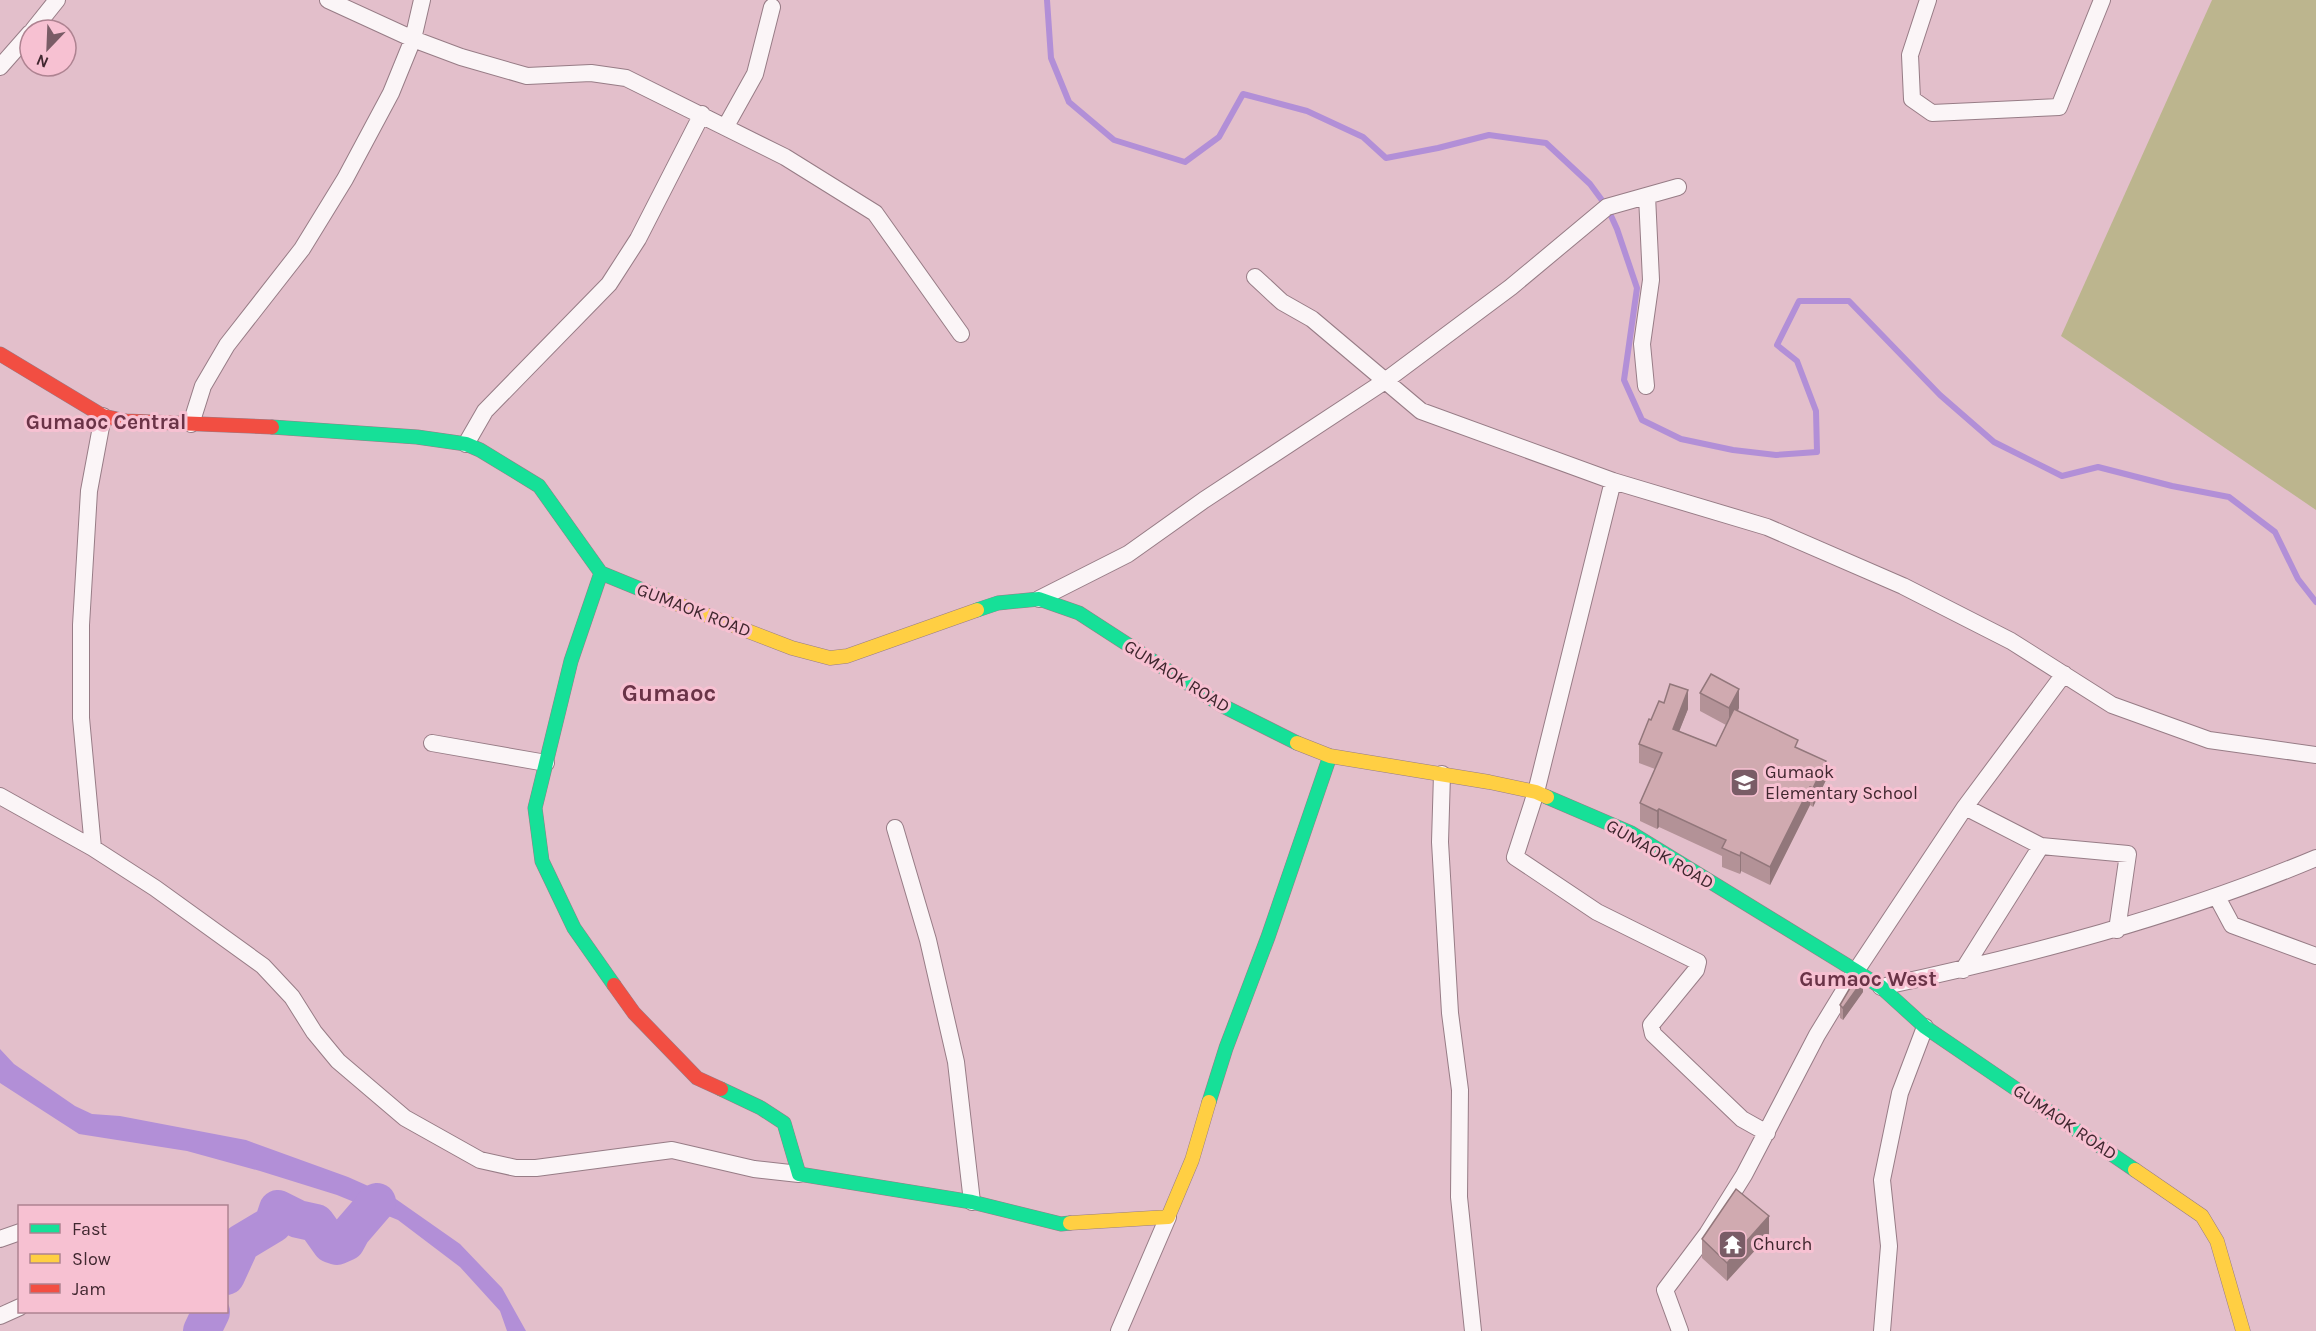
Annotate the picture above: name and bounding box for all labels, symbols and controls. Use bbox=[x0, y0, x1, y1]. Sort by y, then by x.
north arrow bbox=[18, 18, 78, 78]
text: N bbox=[33, 50, 51, 72]
district label: Gumaoc Central bbox=[26, 410, 186, 434]
street label: GUMAOK ROAD bbox=[634, 578, 754, 642]
street label: GUMAOK ROAD bbox=[1120, 635, 1234, 717]
district label: Gumaoc bbox=[622, 679, 716, 707]
place label: Gumaok Elementary School bbox=[1765, 761, 1918, 804]
school or university icon: Gumaok Elementary School bbox=[1728, 766, 1760, 798]
street label: GUMAOK ROAD bbox=[1602, 814, 1718, 894]
district label: Gumaoc West bbox=[1799, 967, 1937, 991]
street label: GUMAOK ROAD bbox=[2009, 1079, 2121, 1165]
legend bbox=[18, 1205, 228, 1313]
text: Fast bbox=[72, 1218, 107, 1240]
temple icon: Church bbox=[1716, 1228, 1748, 1260]
place label: Church bbox=[1753, 1233, 1812, 1255]
text: Slow bbox=[72, 1248, 111, 1270]
text: Jam bbox=[72, 1278, 106, 1300]

